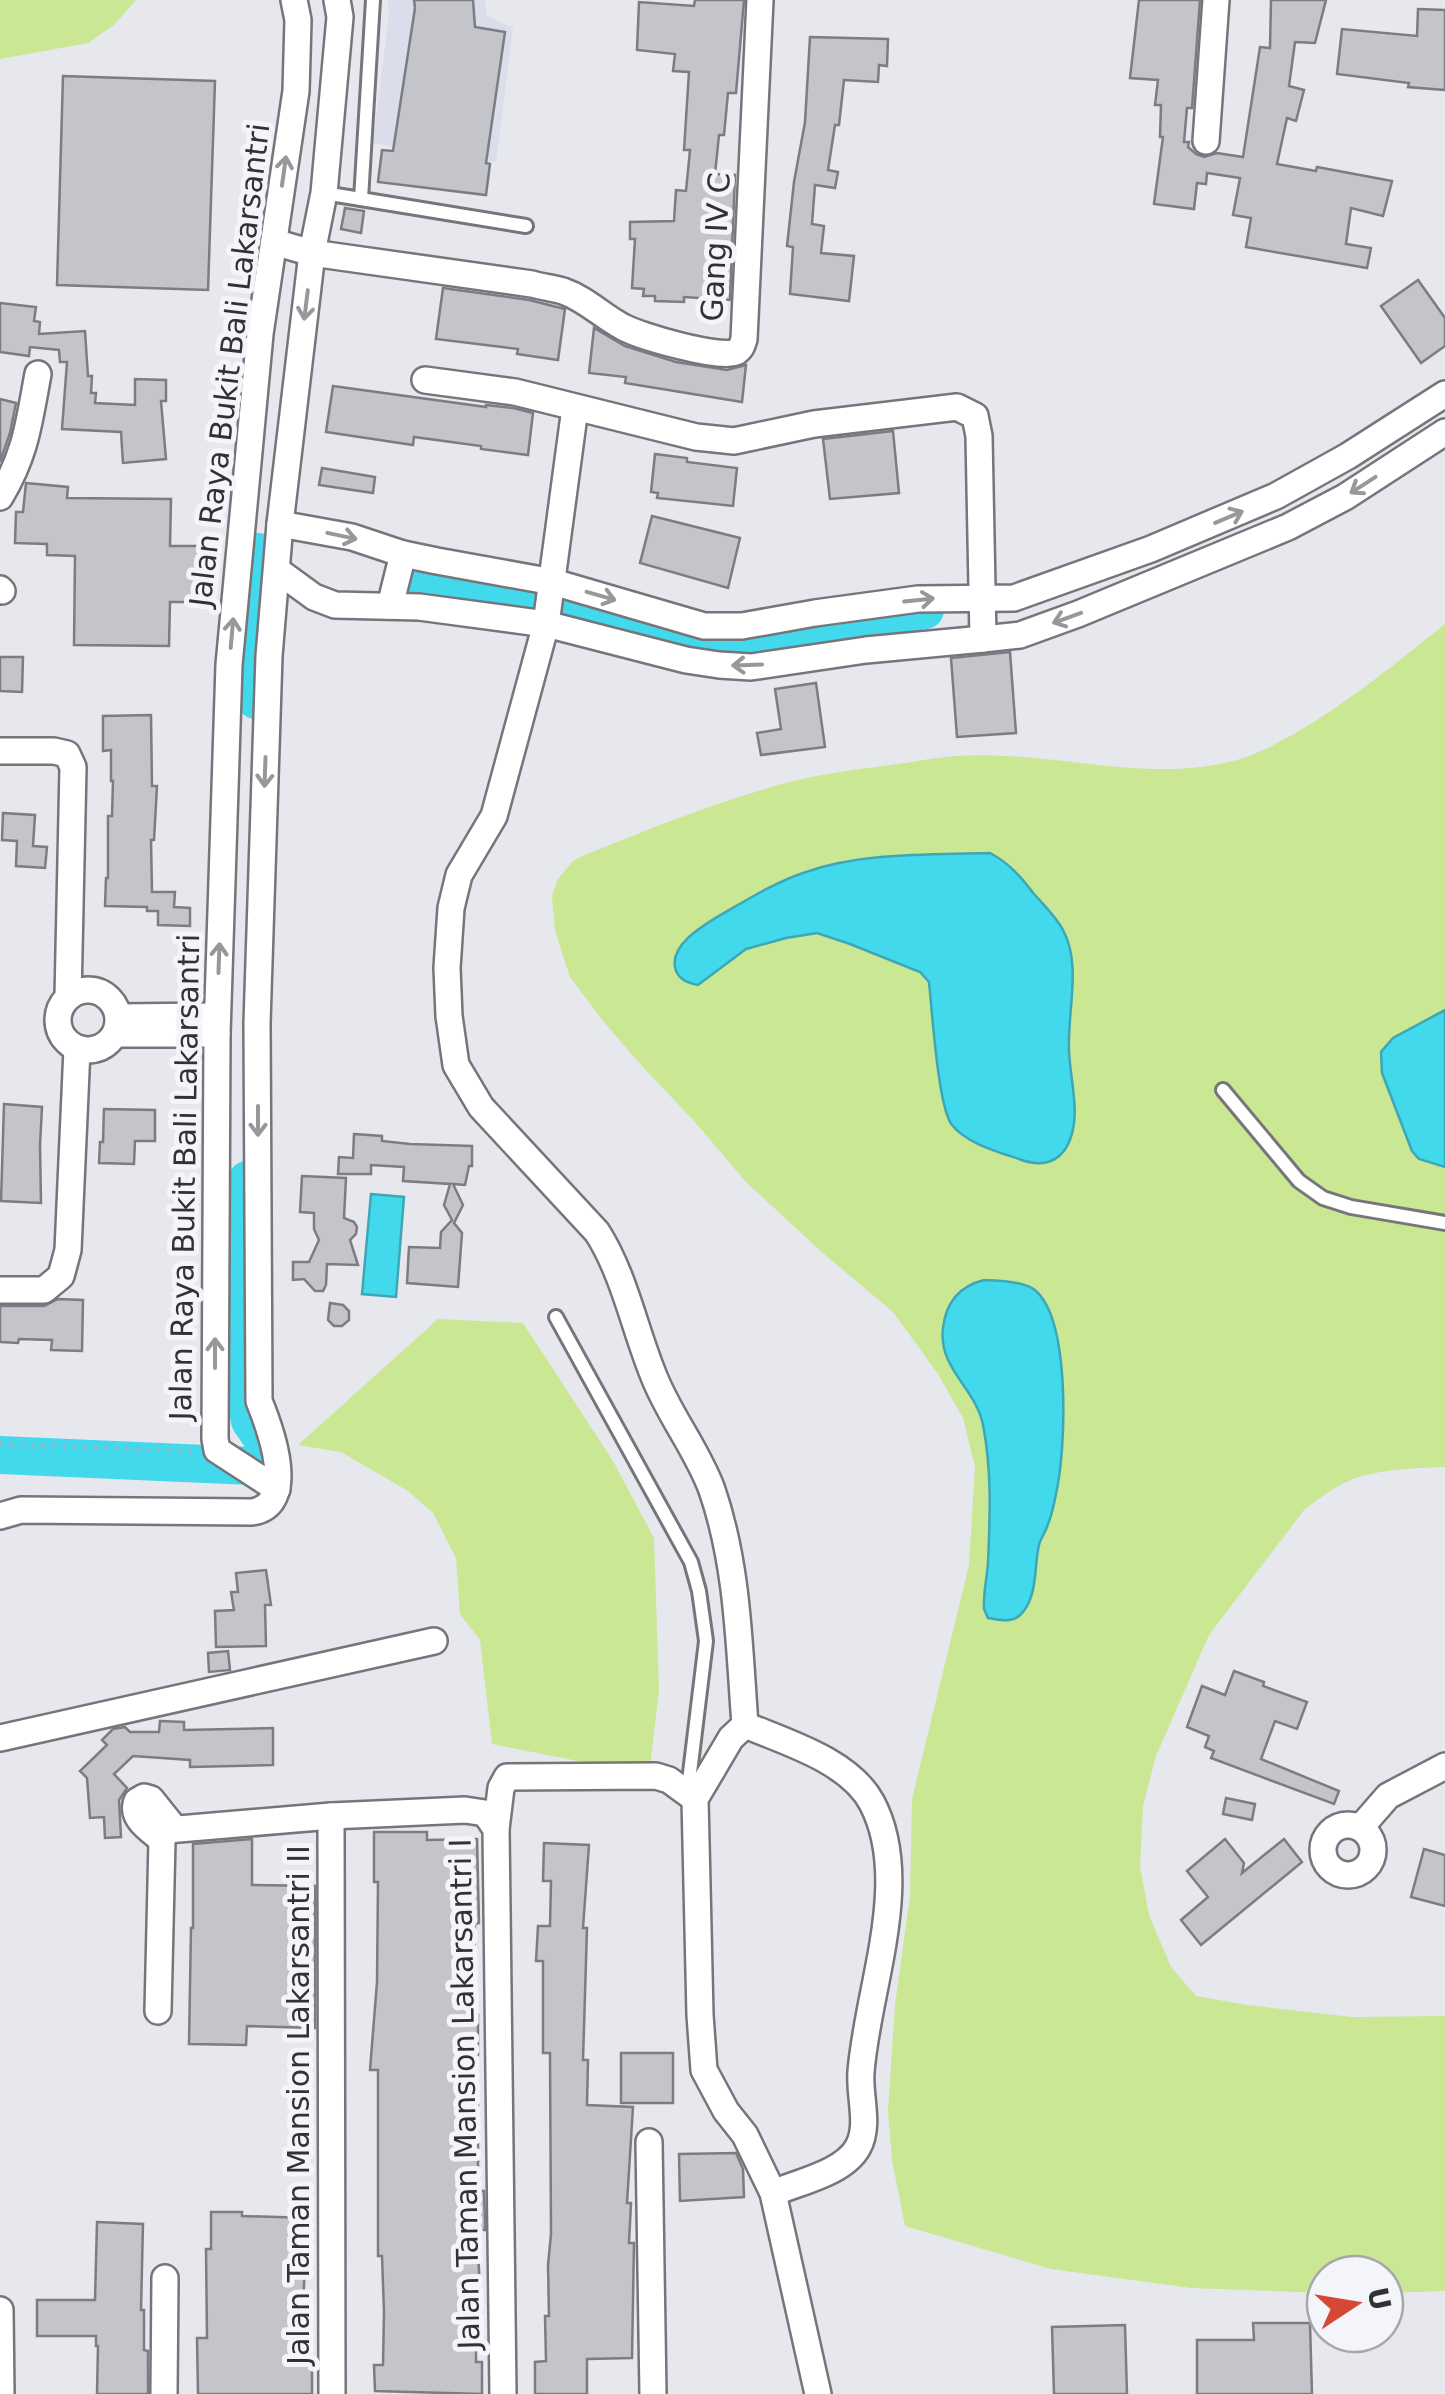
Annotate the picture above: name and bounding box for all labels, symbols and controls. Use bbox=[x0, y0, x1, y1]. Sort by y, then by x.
street label: Jalan Raya Bukit Bali Lakarsantri bbox=[182, 121, 277, 611]
one-way arrow bbox=[276, 155, 294, 188]
street label: Gang IV C bbox=[694, 172, 737, 322]
one-way arrow bbox=[296, 288, 315, 321]
one-way arrow bbox=[1350, 474, 1378, 495]
one-way arrow bbox=[1213, 506, 1244, 524]
one-way arrow bbox=[325, 528, 357, 546]
one-way arrow bbox=[584, 587, 616, 606]
one-way arrow bbox=[903, 590, 935, 609]
one-way arrow bbox=[1053, 610, 1084, 628]
one-way arrow bbox=[223, 618, 242, 650]
one-way arrow bbox=[732, 656, 764, 675]
one-way arrow bbox=[256, 756, 275, 788]
street label: Jalan Raya Bukit Bali Lakarsantri bbox=[163, 933, 206, 1423]
one-way arrow bbox=[210, 942, 229, 974]
one-way arrow bbox=[248, 1104, 268, 1136]
one-way arrow bbox=[206, 1337, 224, 1370]
street label: Jalan Taman Mansion Lakarsantri I bbox=[443, 1838, 486, 2352]
street label: Jalan Taman Mansion Lakarsantri II bbox=[281, 1845, 316, 2367]
north arrow bbox=[1305, 2254, 1405, 2354]
text: U bbox=[1360, 2284, 1397, 2313]

